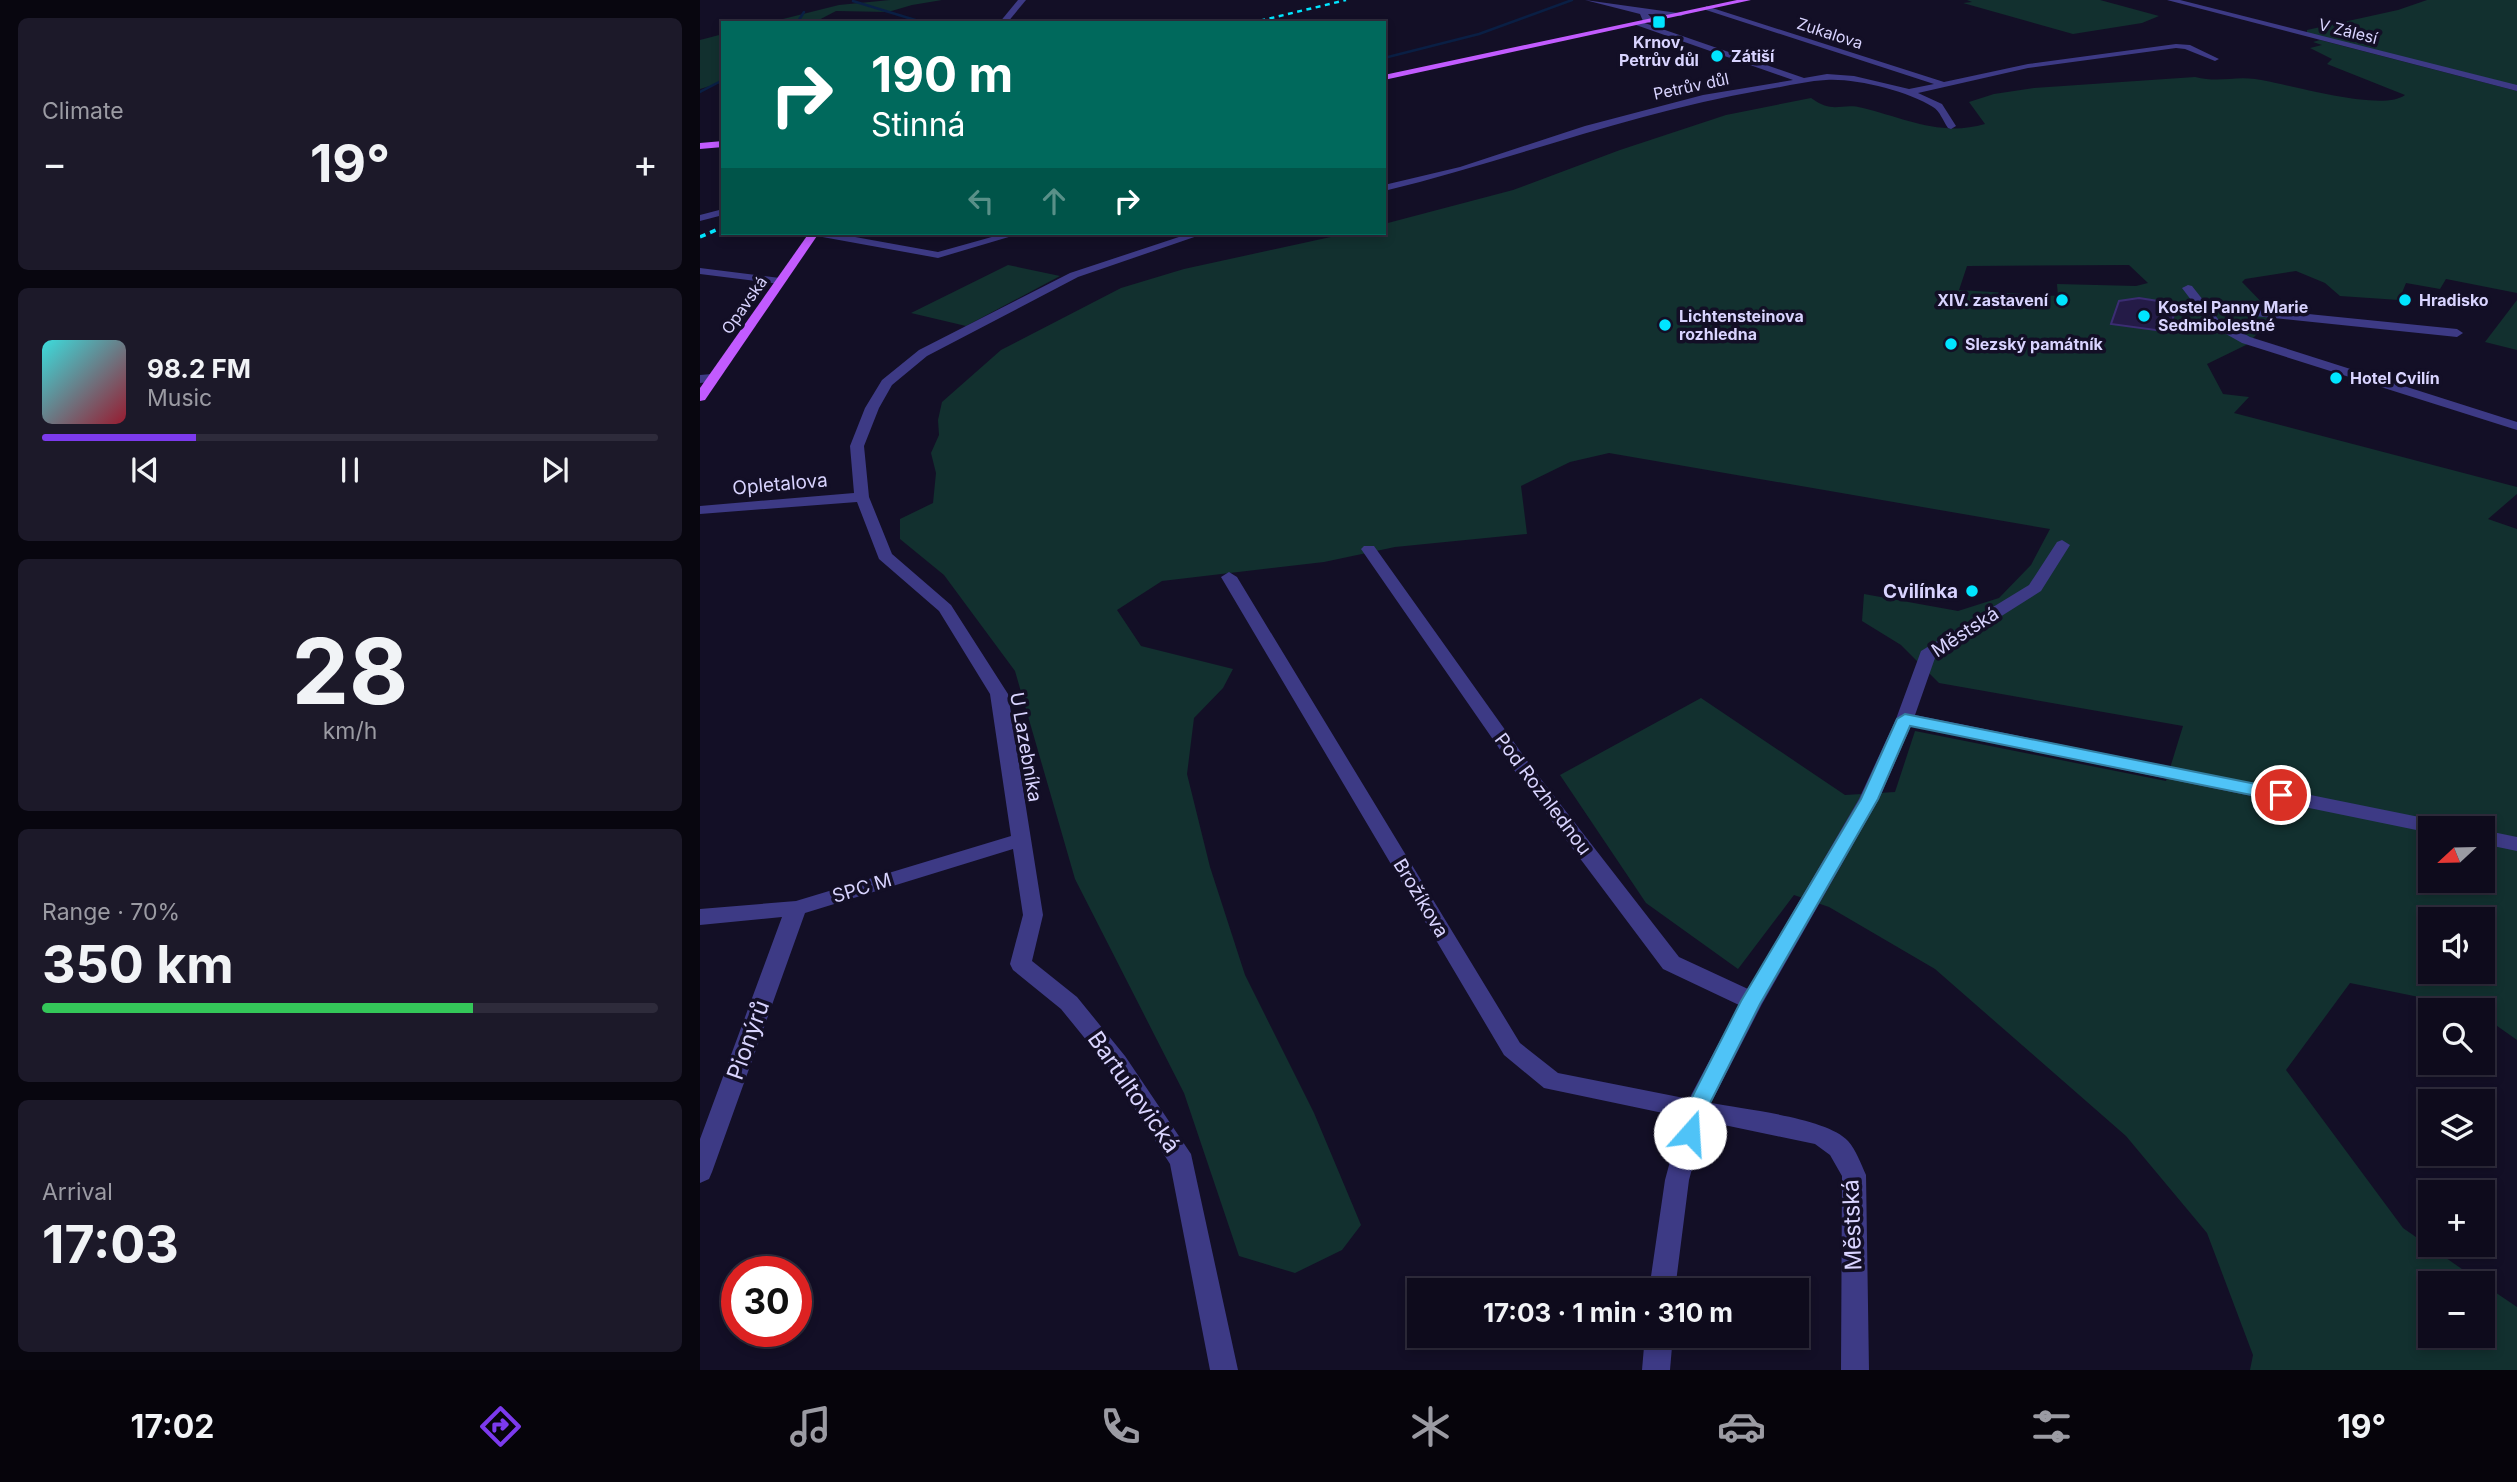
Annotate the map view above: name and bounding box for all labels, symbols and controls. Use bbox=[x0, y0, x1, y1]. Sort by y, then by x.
street label: Zukalova bbox=[1794, 13, 1866, 53]
marker: Krnov, Petrův důl bbox=[1651, 14, 1667, 30]
street label: V Zálesí bbox=[2316, 14, 2380, 48]
place label: Krnov, Petrův důl bbox=[1619, 32, 1699, 70]
text: 190 m bbox=[871, 45, 1013, 104]
place label: Zátiší bbox=[1731, 46, 1775, 66]
marker: Zátiší bbox=[1709, 48, 1725, 64]
icon: right bbox=[756, 49, 847, 140]
street label: Petrův důl bbox=[1651, 68, 1731, 104]
text: Climate bbox=[42, 97, 124, 125]
text: Stinná bbox=[871, 105, 966, 144]
text: 19° bbox=[310, 132, 390, 195]
text: − bbox=[42, 140, 67, 186]
text: + bbox=[633, 140, 658, 186]
icon: left bbox=[962, 182, 1000, 220]
icon: ahead bbox=[1035, 182, 1073, 220]
icon: right bbox=[1108, 182, 1146, 220]
street label: Opavská bbox=[717, 272, 771, 338]
place label: XIV. zastavení bbox=[1937, 290, 2049, 310]
place label: Hradisko bbox=[2419, 290, 2489, 310]
marker: XIV. zastavení bbox=[2054, 292, 2070, 308]
marker: Hradisko bbox=[2397, 292, 2413, 308]
place label: Kostel Panny Marie Sedmibolestné bbox=[2158, 297, 2308, 335]
place label: Lichtensteinova rozhledna bbox=[1679, 306, 1804, 344]
marker: Kostel Panny Marie Sedmibolestné bbox=[2136, 308, 2152, 324]
marker: Lichtensteinova rozhledna bbox=[1657, 317, 1673, 333]
place label: Slezský památník bbox=[1965, 334, 2104, 354]
marker: Slezský památník bbox=[1943, 336, 1959, 352]
text: 98.2 FM bbox=[147, 353, 251, 384]
place label: Hotel Cvilín bbox=[2350, 368, 2440, 388]
marker: Hotel Cvilín bbox=[2328, 370, 2344, 386]
text: Music bbox=[147, 384, 212, 412]
icon: previous bbox=[126, 451, 164, 489]
icon: pause bbox=[331, 451, 369, 489]
icon: next bbox=[536, 451, 574, 489]
street label: Opletalova bbox=[731, 468, 829, 500]
place label: Cvilínka bbox=[1883, 580, 1958, 603]
marker: Cvilínka bbox=[1964, 583, 1980, 599]
street label: Městská bbox=[1927, 602, 2003, 662]
text: 28 bbox=[292, 616, 408, 726]
street label: U Lazebníka bbox=[1005, 690, 1047, 804]
text: km/h bbox=[323, 717, 377, 745]
street label: Pod Rozhlednou bbox=[1490, 729, 1596, 859]
pin bbox=[2251, 765, 2311, 825]
icon: arrive bbox=[2262, 776, 2300, 814]
north arrow bbox=[2418, 816, 2496, 892]
map controls bbox=[2418, 816, 2495, 1348]
street label: Brožíkova bbox=[1389, 854, 1453, 942]
street label: SPC M bbox=[830, 868, 894, 908]
text: Range · 70% bbox=[42, 898, 180, 926]
button: sound bbox=[2418, 907, 2495, 984]
text: 350 km bbox=[42, 933, 234, 996]
street label: Pionýrů bbox=[721, 996, 775, 1084]
button: search bbox=[2418, 998, 2495, 1075]
street label: Bartultovická bbox=[1082, 1026, 1186, 1158]
button: layers bbox=[2418, 1089, 2495, 1166]
position arrow bbox=[1653, 1096, 1727, 1170]
text: Arrival bbox=[42, 1178, 113, 1206]
street label: Městská bbox=[1836, 1179, 1868, 1271]
button: + bbox=[2418, 1180, 2495, 1257]
text: 17:03 bbox=[42, 1213, 179, 1276]
speed limit sign: 30 bbox=[721, 1256, 812, 1347]
button: − bbox=[2418, 1271, 2495, 1348]
text: 17:03 · 1 min · 310 m bbox=[1483, 1297, 1733, 1328]
icon: directions bbox=[476, 1402, 525, 1451]
icon: music bbox=[786, 1402, 835, 1451]
icon: phone bbox=[1096, 1402, 1145, 1451]
icon: climate bbox=[1406, 1402, 1455, 1451]
icon: car bbox=[1717, 1402, 1766, 1451]
icon: filters bbox=[2027, 1402, 2076, 1451]
text: 17:02 bbox=[131, 1407, 214, 1446]
text: 19° bbox=[2337, 1407, 2386, 1446]

